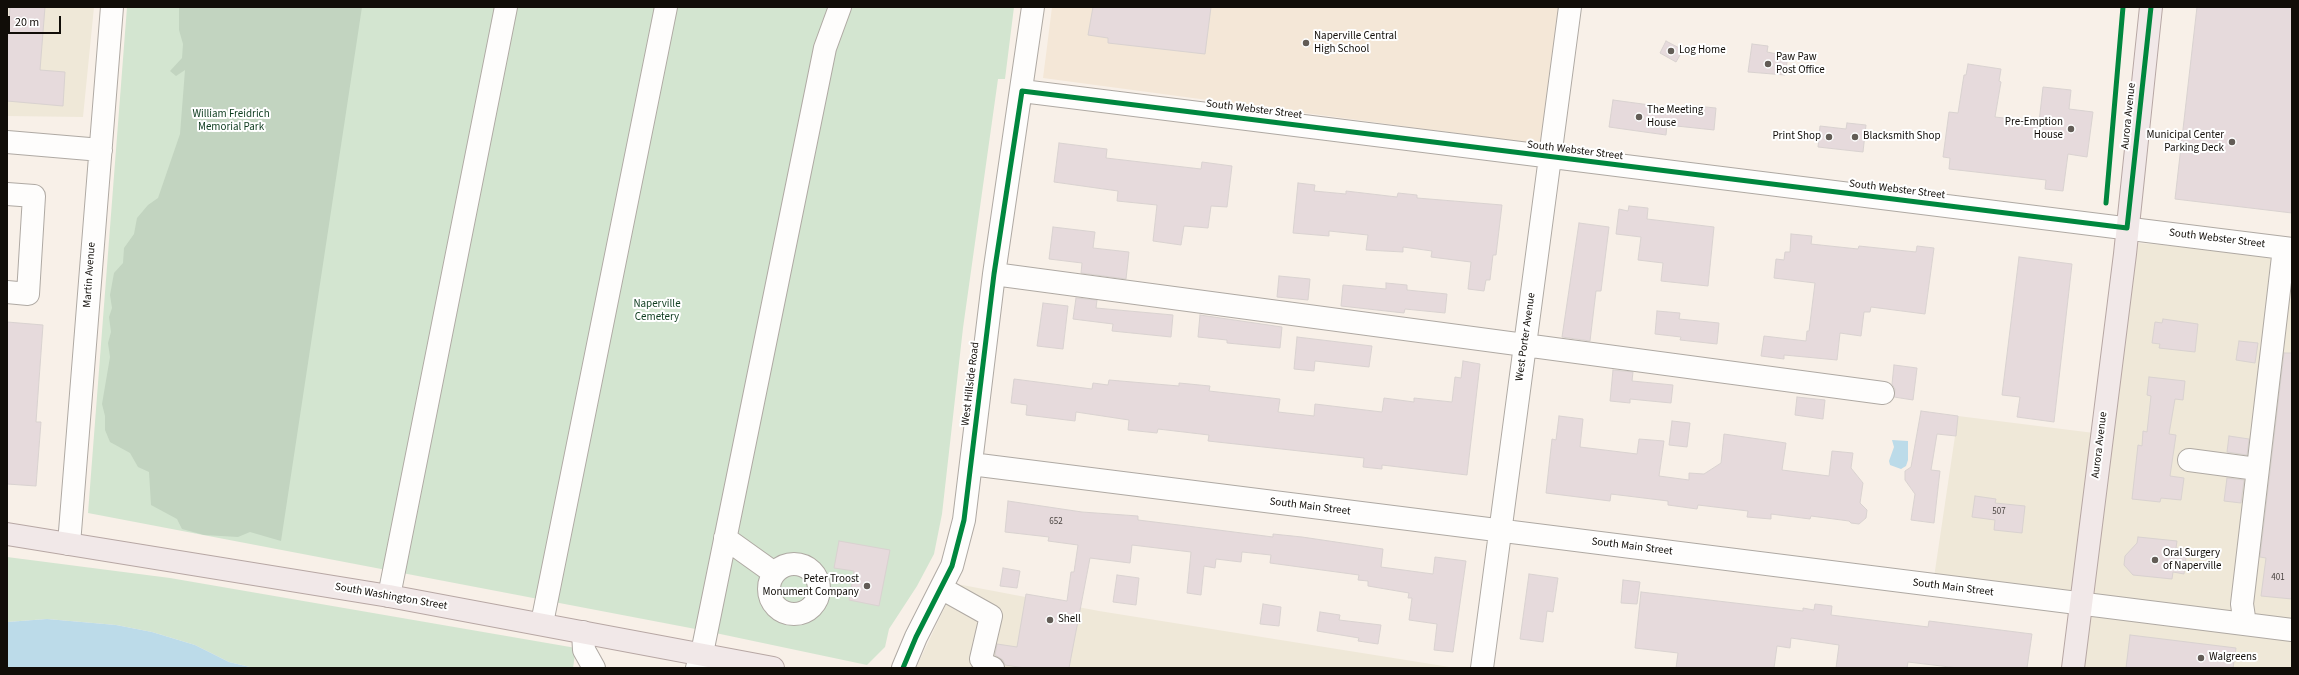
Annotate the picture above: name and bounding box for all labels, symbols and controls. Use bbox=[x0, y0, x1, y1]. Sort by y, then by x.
scale bar bbox=[10, 8, 63, 34]
text: 20 m bbox=[15, 14, 39, 31]
place label: Naperville Central High School bbox=[1314, 30, 1397, 56]
marker: Naperville Central High School bbox=[1301, 38, 1311, 48]
place label: Log Home bbox=[1679, 44, 1726, 58]
marker: Log Home bbox=[1666, 46, 1676, 56]
place label: Paw Paw Post Office bbox=[1776, 51, 1825, 77]
marker: Paw Paw Post Office bbox=[1763, 59, 1773, 69]
street label: Aurora Avenue bbox=[2119, 82, 2139, 150]
street label: South Webster Street bbox=[1205, 98, 1303, 122]
place label: The Meeting House bbox=[1647, 104, 1703, 130]
park label: William Freidrich Memorial Park bbox=[192, 108, 270, 134]
marker: The Meeting House bbox=[1634, 112, 1644, 122]
place label: Pre-Emption House bbox=[2005, 116, 2063, 142]
marker: Pre-Emption House bbox=[2066, 124, 2076, 134]
place label: Municipal Center Parking Deck bbox=[2146, 129, 2224, 155]
place label: Print Shop bbox=[1772, 130, 1821, 144]
place label: Blacksmith Shop bbox=[1863, 130, 1941, 144]
marker: Print Shop bbox=[1824, 132, 1834, 142]
marker: Blacksmith Shop bbox=[1850, 132, 1860, 142]
marker: Municipal Center Parking Deck bbox=[2227, 137, 2237, 147]
street label: South Webster Street bbox=[1526, 139, 1624, 163]
street label: South Webster Street bbox=[1848, 178, 1946, 202]
street label: South Webster Street bbox=[2168, 227, 2266, 251]
street label: Martin Avenue bbox=[81, 242, 99, 308]
street label: West Porter Avenue bbox=[1513, 292, 1539, 382]
park label: Naperville Cemetery bbox=[633, 298, 681, 324]
street label: West Hillside Road bbox=[959, 341, 983, 427]
street label: Aurora Avenue bbox=[2089, 411, 2111, 479]
street label: South Main Street bbox=[1269, 495, 1351, 519]
house number: 507 bbox=[1992, 507, 2006, 517]
house number: 652 bbox=[1049, 517, 1063, 527]
street label: South Main Street bbox=[1591, 535, 1673, 559]
place label: Oral Surgery of Naperville bbox=[2163, 547, 2222, 573]
marker: Oral Surgery of Naperville bbox=[2150, 555, 2160, 565]
place label: Peter Troost Monument Company bbox=[763, 573, 859, 599]
house number: 401 bbox=[2271, 573, 2285, 583]
street label: South Main Street bbox=[1912, 576, 1994, 600]
street label: South Washington Street bbox=[334, 581, 448, 613]
marker: Peter Troost Monument Company bbox=[862, 581, 872, 591]
place label: Shell bbox=[1058, 613, 1081, 627]
marker: Shell bbox=[1045, 615, 1055, 625]
place label: Walgreens bbox=[2209, 651, 2257, 665]
marker: Walgreens bbox=[2196, 653, 2206, 663]

